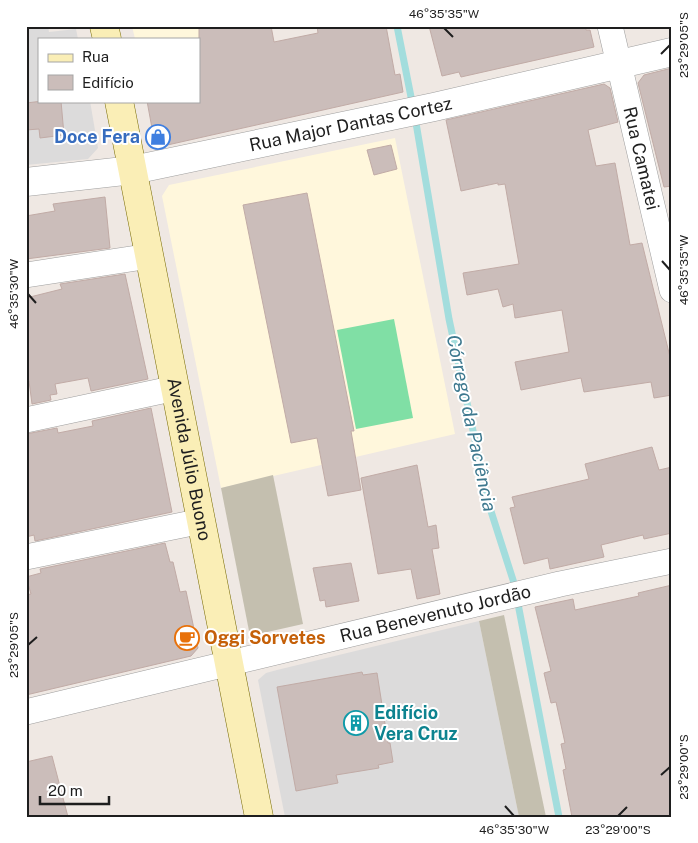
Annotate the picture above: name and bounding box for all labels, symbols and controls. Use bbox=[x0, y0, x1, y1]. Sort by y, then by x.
text: 46°35'35"W bbox=[409, 7, 480, 21]
text: 23°29'05"S bbox=[677, 12, 691, 78]
legend bbox=[38, 38, 200, 102]
text: Rua bbox=[82, 48, 109, 65]
text: Edifício bbox=[82, 74, 134, 91]
street label: Rua Major Dantas Cortez bbox=[247, 92, 454, 155]
street label: Rua Camatei bbox=[619, 104, 664, 212]
shop icon: Doce Fera bbox=[145, 124, 171, 150]
place label: Doce Fera bbox=[54, 126, 140, 147]
text: 46°35'35"W bbox=[677, 234, 691, 305]
text: 46°35'30"W bbox=[7, 258, 21, 329]
water label: Córrego da Paciência bbox=[442, 333, 502, 513]
street label: Avenida Júlio Buono bbox=[163, 376, 216, 543]
street label: Rua Benevenuto Jordão bbox=[338, 580, 533, 646]
text: 23°29'05"S bbox=[7, 612, 21, 678]
cafe icon: Oggi Sorvetes bbox=[174, 625, 200, 651]
place label: Oggi Sorvetes bbox=[204, 627, 326, 648]
place label: Edifício Vera Cruz bbox=[374, 702, 458, 744]
building icon: Edifício Vera Cruz bbox=[343, 710, 369, 736]
text: 23°29'00"S bbox=[677, 734, 691, 800]
scale bar bbox=[40, 773, 109, 805]
text: 20 m bbox=[48, 782, 83, 799]
text: 46°35'30"W bbox=[479, 823, 550, 837]
text: 23°29'00"S bbox=[585, 823, 651, 837]

